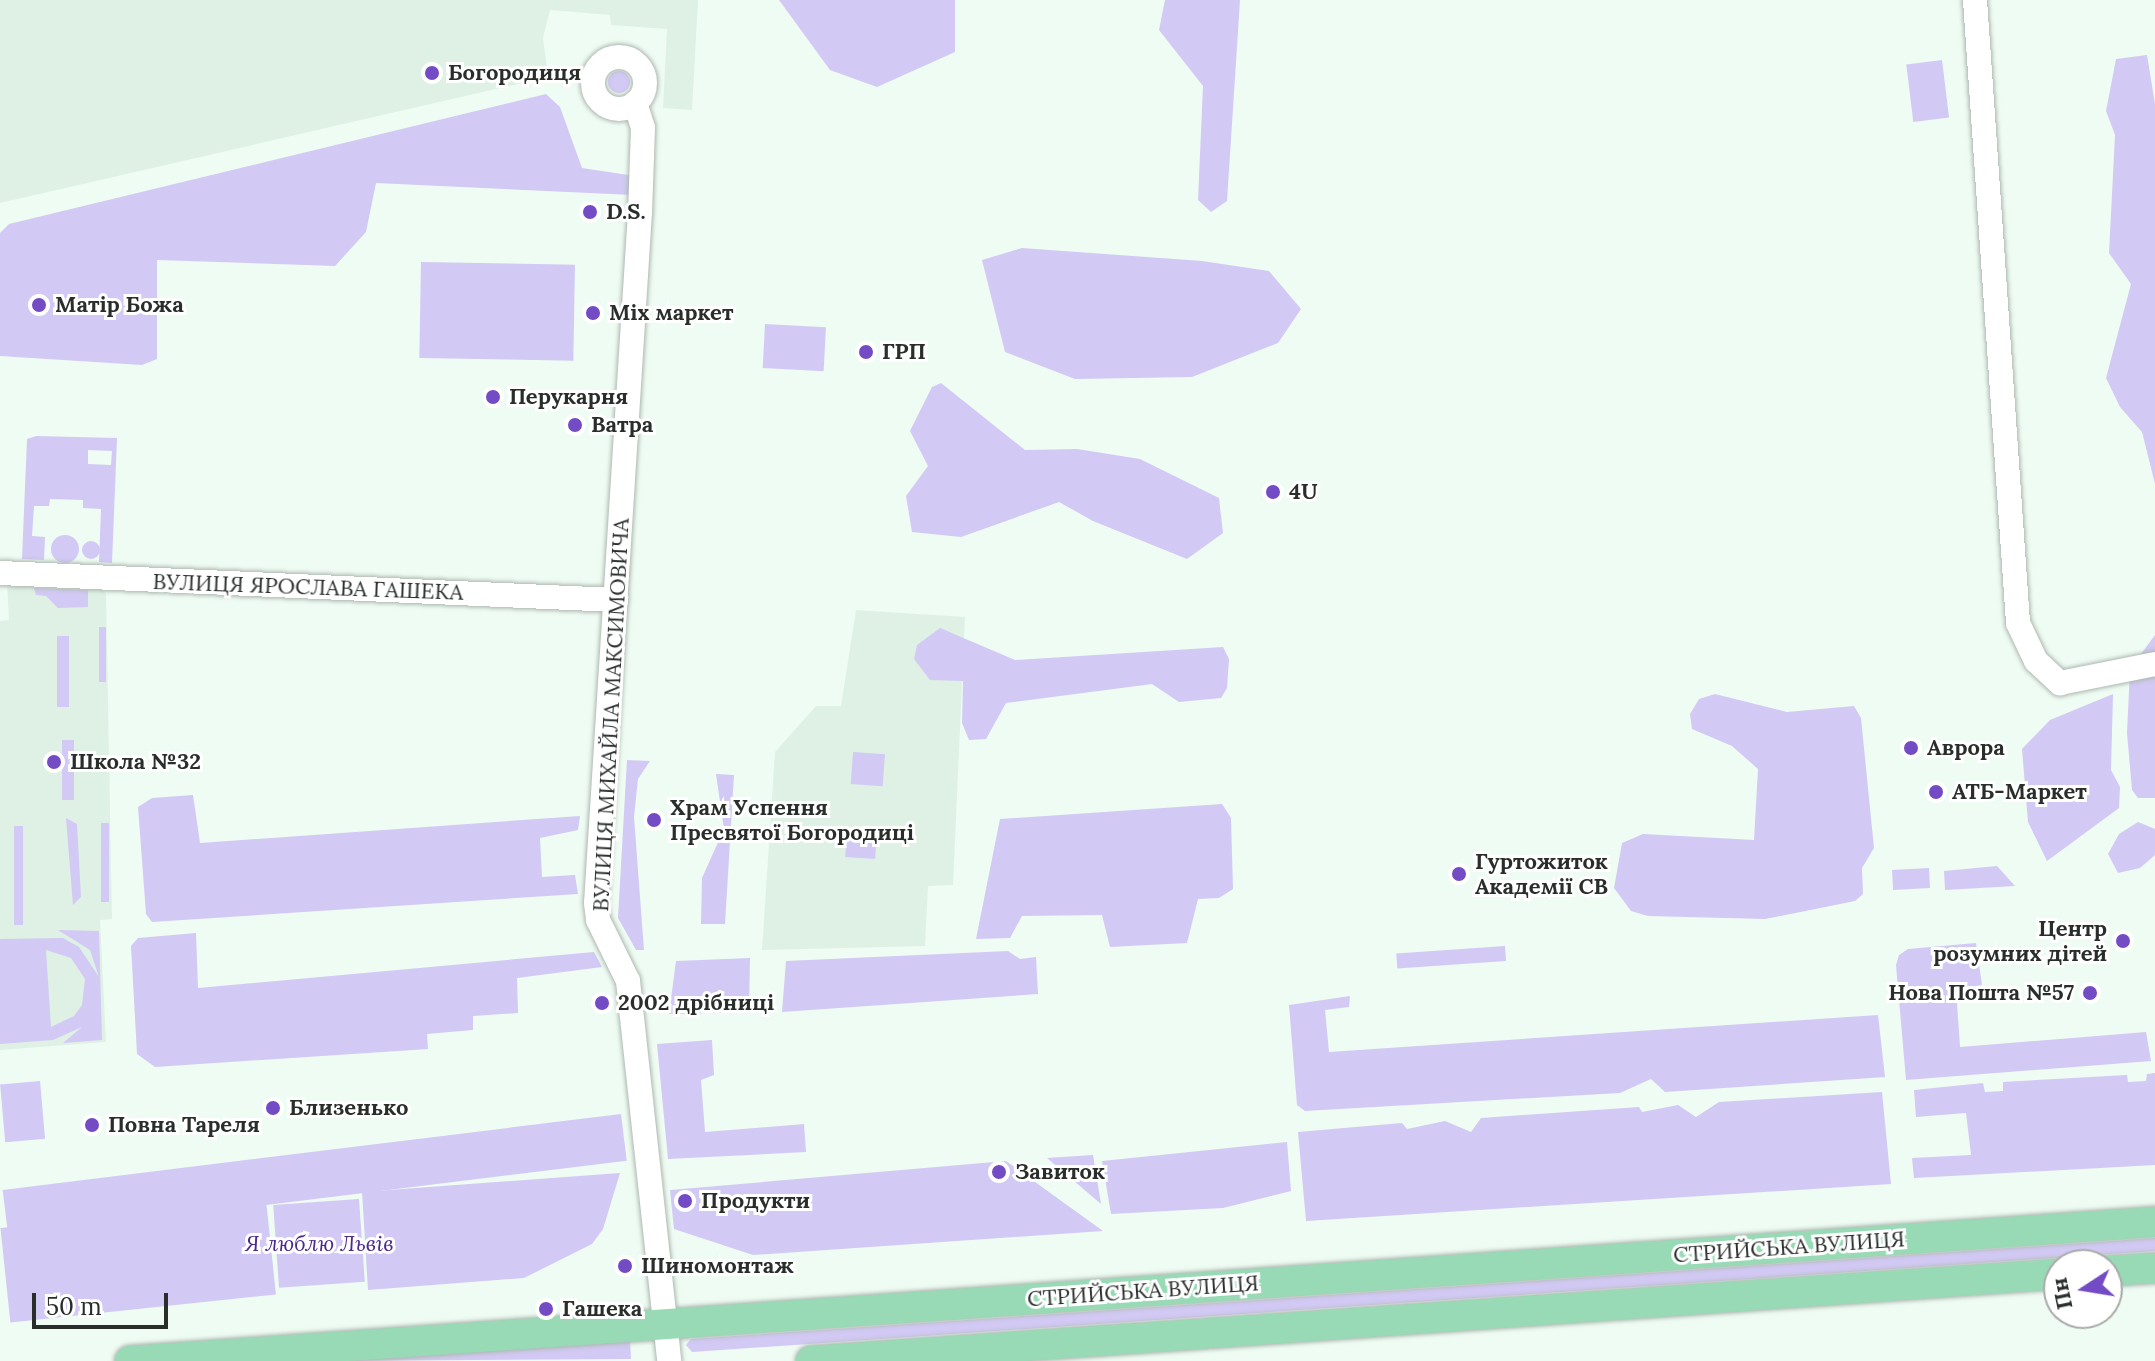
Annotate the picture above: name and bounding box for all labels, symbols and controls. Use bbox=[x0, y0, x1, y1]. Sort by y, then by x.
place label: Богородиця bbox=[448, 60, 581, 86]
marker: Богородиця bbox=[423, 64, 441, 82]
place label: D.S. bbox=[606, 199, 646, 225]
marker: D.S. bbox=[581, 203, 599, 221]
place label: Матір Божа bbox=[55, 292, 184, 318]
marker: Матір Божа bbox=[30, 296, 48, 314]
place label: Mix маркет bbox=[609, 300, 733, 326]
marker: Mix маркет bbox=[584, 304, 602, 322]
place label: ГРП bbox=[882, 339, 926, 365]
marker: ГРП bbox=[857, 343, 875, 361]
place label: Перукарня bbox=[509, 384, 628, 410]
marker: Перукарня bbox=[484, 388, 502, 406]
place label: Ватра bbox=[591, 412, 653, 438]
marker: Ватра bbox=[566, 416, 584, 434]
place label: 4U bbox=[1289, 479, 1318, 505]
marker: 4U bbox=[1264, 483, 1282, 501]
street label: ВУЛИЦЯ МИХАЙЛА МАКСИМОВИЧА bbox=[588, 518, 634, 912]
street label: ВУЛИЦЯ ЯРОСЛАВА ГАШЕКА bbox=[152, 568, 464, 606]
place label: Аврора bbox=[1927, 735, 2005, 761]
marker: Аврора bbox=[1902, 739, 1920, 757]
place label: Школа №32 bbox=[70, 749, 201, 775]
marker: Школа №32 bbox=[45, 753, 63, 771]
place label: АТБ-Маркет bbox=[1952, 779, 2087, 805]
marker: АТБ-Маркет bbox=[1927, 783, 1945, 801]
place label: Храм Успення Пресвятої Богородиці bbox=[670, 794, 914, 846]
marker: Храм Успення Пресвятої Богородиці bbox=[645, 811, 663, 829]
place label: Гуртожиток Академії СВ bbox=[1475, 848, 1608, 900]
marker: Гуртожиток Академії СВ bbox=[1450, 865, 1468, 883]
place label: Центр розумних дітей bbox=[1933, 915, 2107, 966]
marker: Центр розумних дітей bbox=[2114, 932, 2132, 950]
place label: Нова Пошта №57 bbox=[1888, 980, 2074, 1006]
marker: Нова Пошта №57 bbox=[2081, 984, 2099, 1002]
place label: 2002 дрібниці bbox=[618, 990, 774, 1016]
marker: 2002 дрібниці bbox=[593, 994, 611, 1012]
place label: Близенько bbox=[289, 1095, 408, 1121]
marker: Близенько bbox=[264, 1099, 282, 1117]
place label: Повна Тареля bbox=[108, 1112, 260, 1138]
marker: Повна Тареля bbox=[83, 1116, 101, 1134]
place label: Завиток bbox=[1015, 1159, 1105, 1185]
marker: Завиток bbox=[990, 1163, 1008, 1181]
place label: Продукти bbox=[701, 1188, 810, 1214]
marker: Продукти bbox=[676, 1192, 694, 1210]
street label: СТРИЙСЬКА ВУЛИЦЯ bbox=[1672, 1226, 1906, 1268]
park label: Я люблю Львів bbox=[245, 1231, 393, 1257]
north arrow bbox=[2043, 1249, 2123, 1329]
place label: Шиномонтаж bbox=[641, 1253, 794, 1279]
marker: Шиномонтаж bbox=[616, 1257, 634, 1275]
street label: СТРИЙСЬКА ВУЛИЦЯ bbox=[1026, 1270, 1260, 1312]
text: Пн bbox=[2044, 1275, 2078, 1312]
scale bar bbox=[36, 1277, 172, 1327]
text: 50 m bbox=[46, 1291, 102, 1322]
place label: Гашека bbox=[562, 1296, 642, 1322]
marker: Гашека bbox=[537, 1300, 555, 1318]

